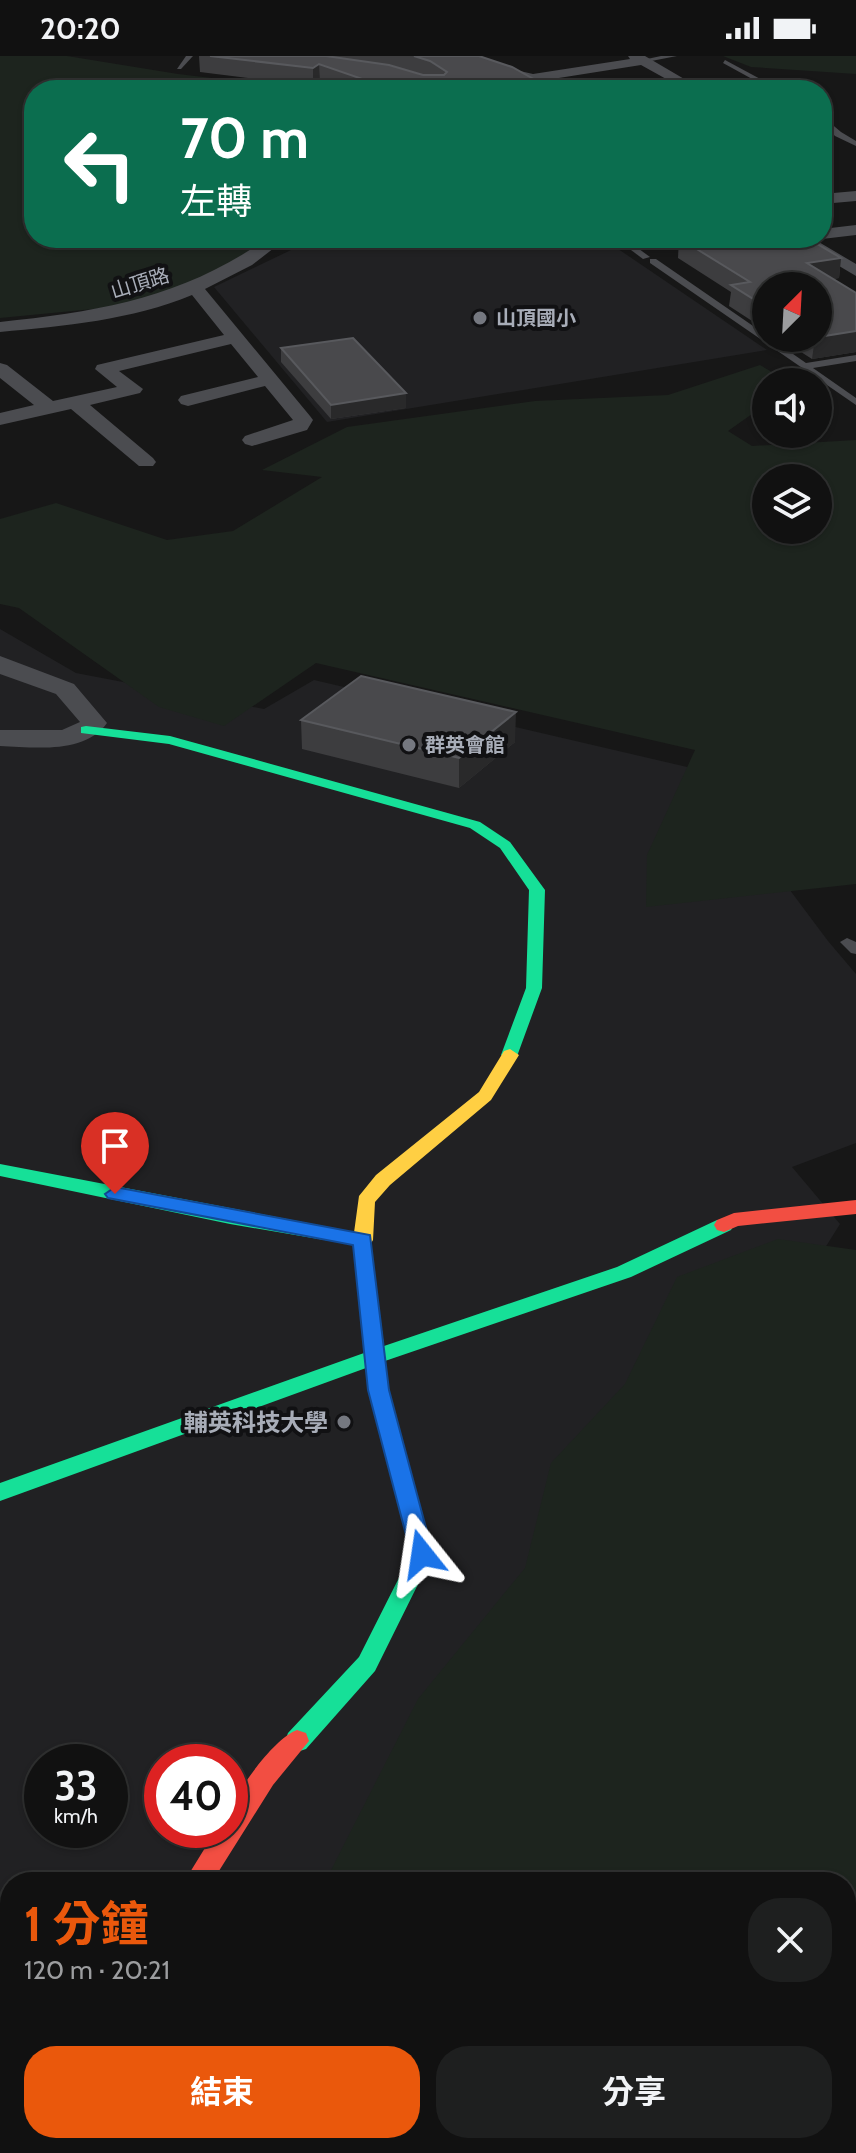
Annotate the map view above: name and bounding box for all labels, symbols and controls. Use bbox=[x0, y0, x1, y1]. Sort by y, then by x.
text: 20:20 bbox=[40, 10, 121, 47]
text: 70 m bbox=[180, 104, 309, 172]
icon: left bbox=[48, 112, 152, 216]
text: 左轉 bbox=[180, 179, 252, 223]
street label: 山頂路 bbox=[108, 263, 172, 303]
north arrow bbox=[752, 272, 832, 352]
map controls bbox=[752, 272, 832, 544]
place label: 山頂國小 bbox=[496, 306, 576, 330]
marker: 山頂國小 bbox=[471, 309, 489, 327]
button: sound bbox=[752, 368, 832, 448]
button: layers bbox=[752, 464, 832, 544]
place label: 群英會館 bbox=[425, 733, 505, 757]
marker: 群英會館 bbox=[400, 736, 418, 754]
pin bbox=[81, 1112, 149, 1194]
icon: arrive bbox=[93, 1124, 137, 1168]
place label: 輔英科技大學 bbox=[184, 1408, 328, 1437]
marker: 輔英科技大學 bbox=[335, 1413, 353, 1431]
position arrow bbox=[380, 1512, 464, 1596]
speed limit sign: 40 bbox=[144, 1744, 248, 1848]
text: 33 bbox=[54, 1761, 98, 1810]
text: km/h bbox=[54, 1804, 98, 1828]
text: 1 分鐘 bbox=[24, 1895, 149, 1953]
button: close bbox=[748, 1898, 832, 1982]
text: 120 m · 20:21 bbox=[24, 1954, 170, 1986]
button: 結束 bbox=[24, 2046, 420, 2138]
button: 分享 bbox=[436, 2046, 832, 2138]

